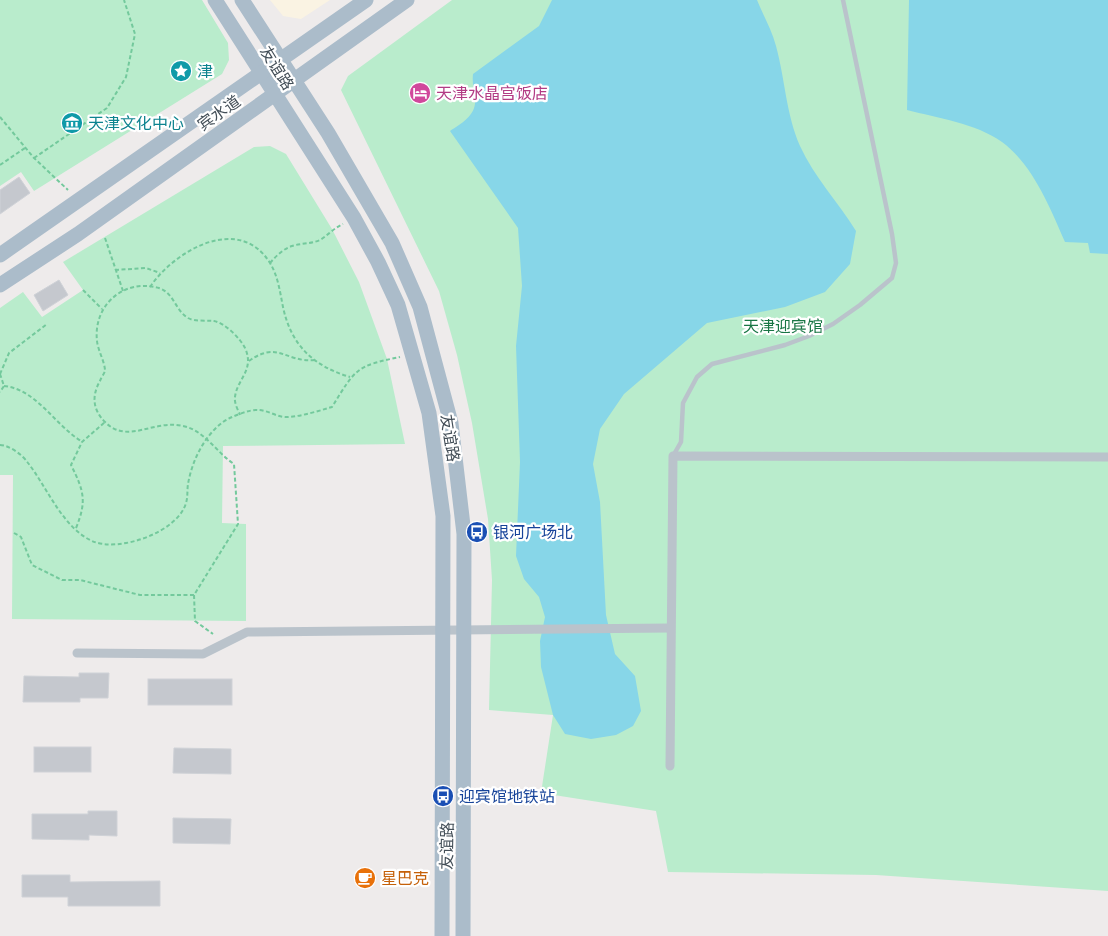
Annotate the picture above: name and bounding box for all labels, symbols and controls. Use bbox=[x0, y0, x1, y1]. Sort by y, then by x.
street label: 友谊路 bbox=[256, 43, 298, 93]
place icon: 津 bbox=[169, 59, 193, 83]
place label: 津 bbox=[197, 62, 213, 81]
hotel icon: 天津水晶宫饭店 bbox=[408, 81, 432, 105]
place label: 天津水晶宫饭店 bbox=[436, 84, 548, 103]
street label: 宾水道 bbox=[194, 91, 244, 135]
museum icon: 天津文化中心 bbox=[60, 111, 84, 135]
place label: 天津文化中心 bbox=[88, 114, 184, 133]
park label: 天津迎宾馆 bbox=[743, 317, 823, 336]
street label: 友谊路 bbox=[437, 413, 463, 463]
bus stop icon: 银河广场北 bbox=[465, 520, 489, 544]
place label: 银河广场北 bbox=[493, 523, 573, 542]
bus stop icon: 迎宾馆地铁站 bbox=[431, 784, 455, 808]
place label: 迎宾馆地铁站 bbox=[459, 787, 555, 806]
street label: 友谊路 bbox=[437, 822, 457, 870]
cafe icon: 星巴克 bbox=[353, 866, 377, 890]
place label: 星巴克 bbox=[381, 869, 429, 888]

